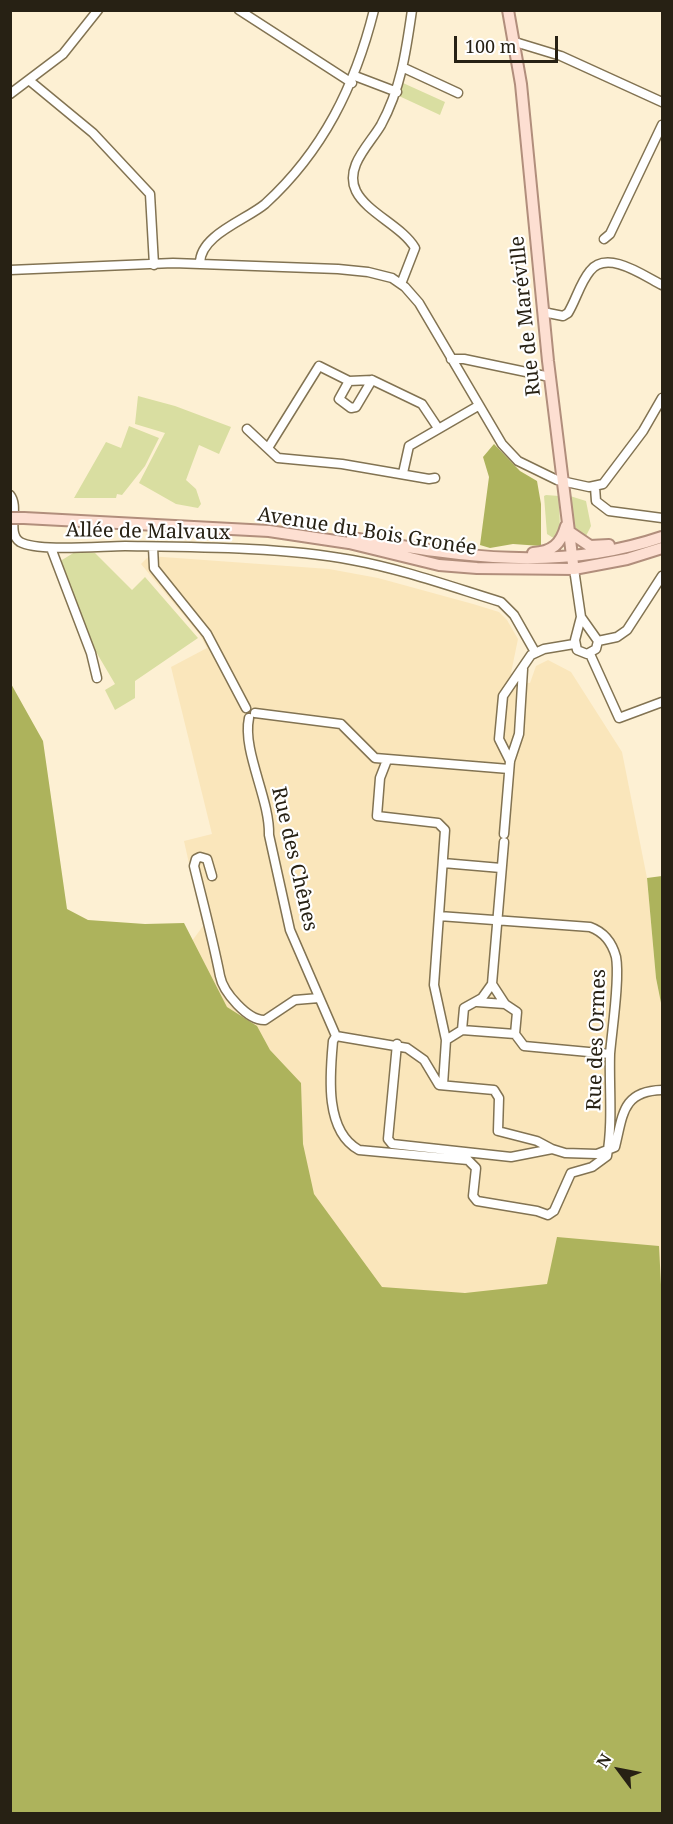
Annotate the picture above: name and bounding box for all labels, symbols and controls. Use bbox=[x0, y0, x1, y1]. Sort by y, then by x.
scale bar bbox=[457, 24, 560, 62]
text: 100 m bbox=[465, 34, 517, 58]
street label: Rue de Maréville bbox=[506, 235, 546, 397]
street label: Avenue du Bois Gronée bbox=[256, 503, 478, 561]
street label: Allée de Malvaux bbox=[66, 519, 230, 545]
street label: Rue des Chênes bbox=[266, 785, 322, 933]
street label: Rue des Ormes bbox=[583, 969, 611, 1111]
north arrow bbox=[589, 1740, 649, 1800]
text: N bbox=[591, 1749, 616, 1772]

